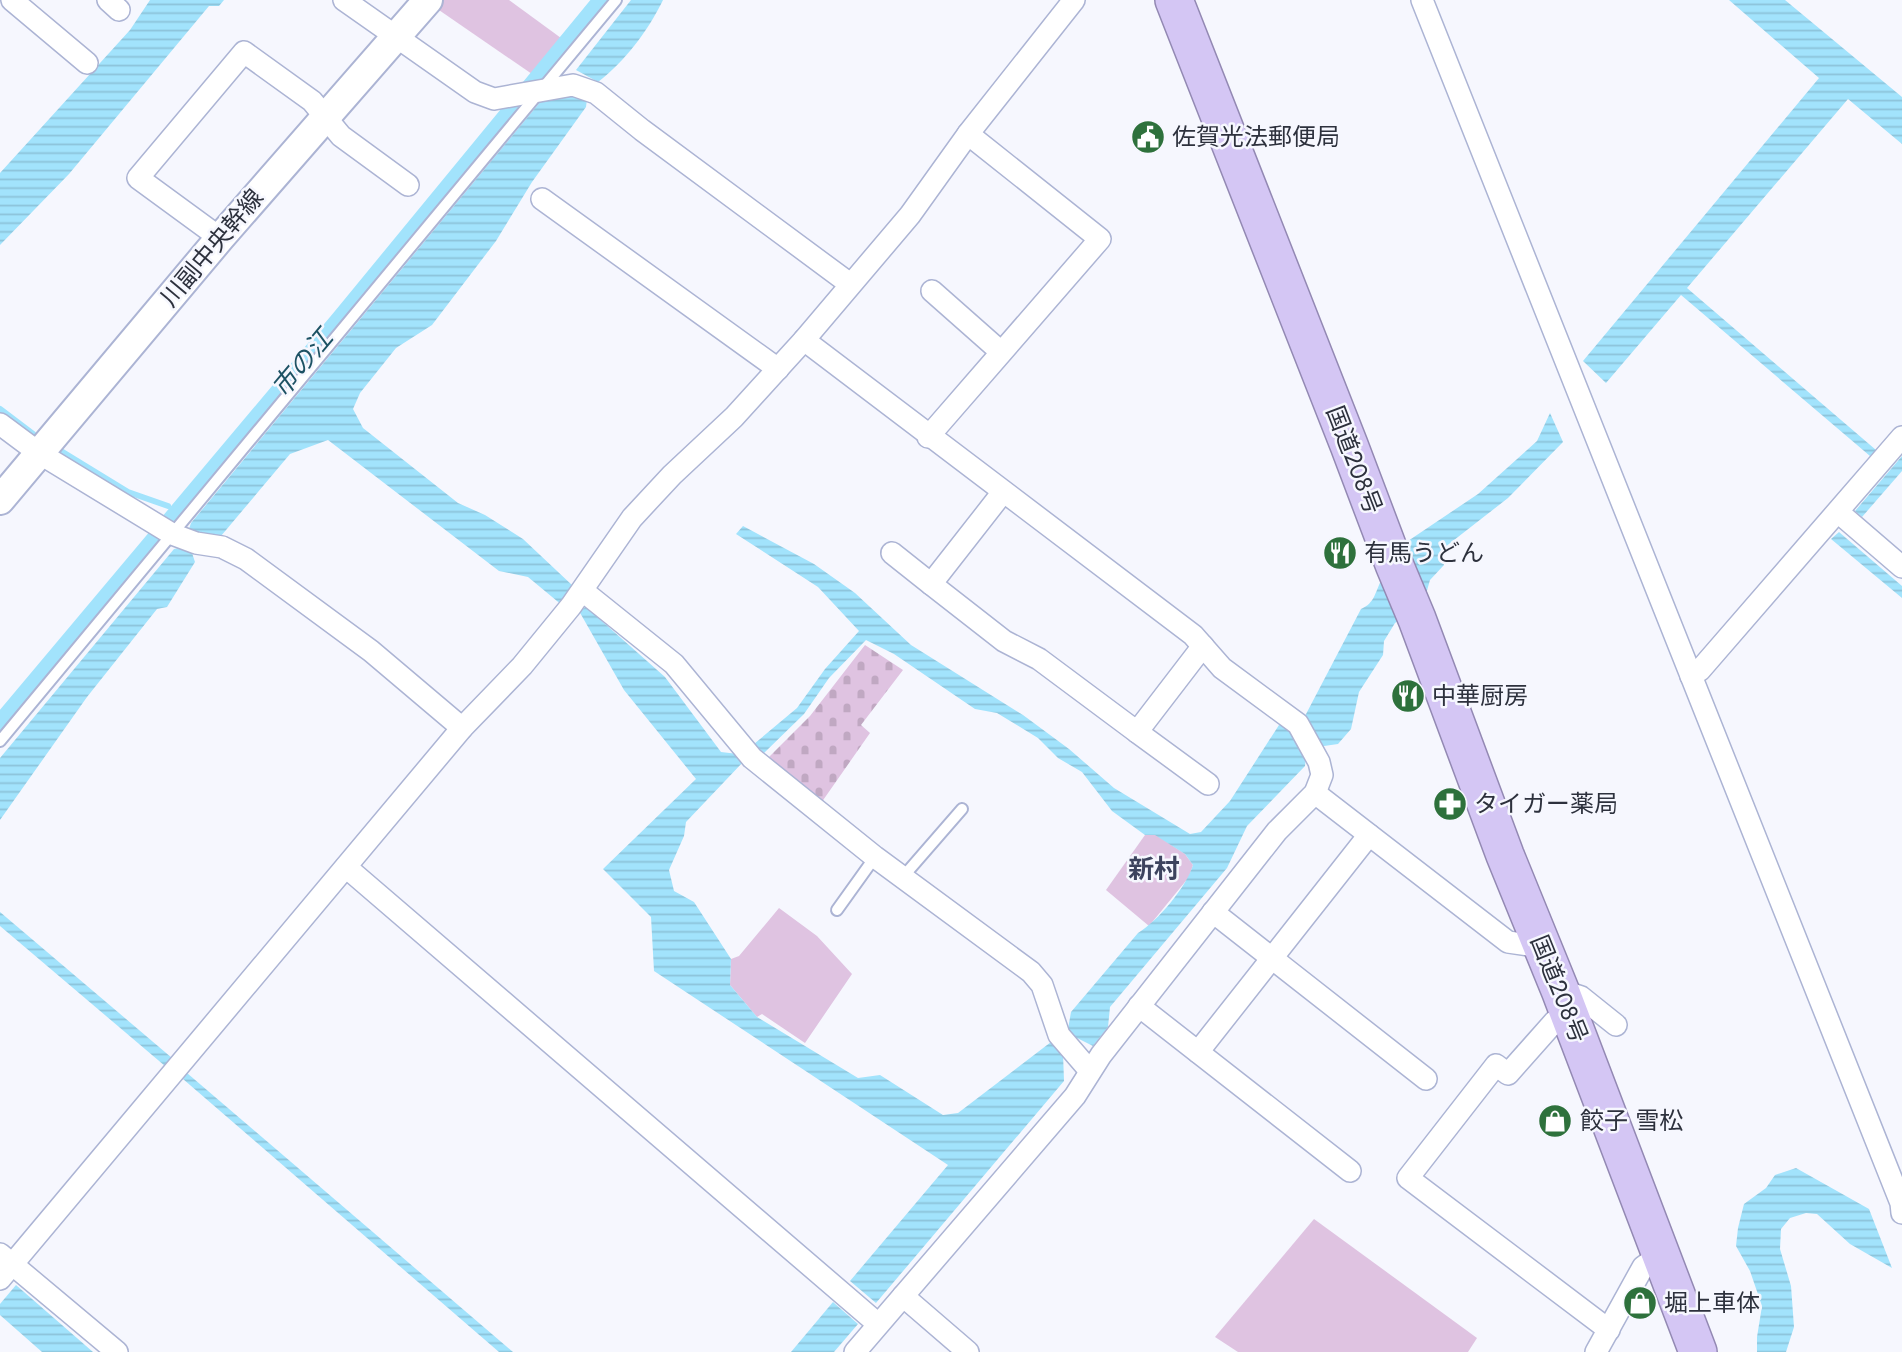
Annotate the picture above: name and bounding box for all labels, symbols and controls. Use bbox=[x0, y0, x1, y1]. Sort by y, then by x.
public building icon: 佐賀光法郵便局 bbox=[1129, 118, 1167, 156]
place label: 佐賀光法郵便局 bbox=[1172, 119, 1340, 154]
street label: 川副中央幹線 bbox=[152, 181, 271, 314]
water label: 市の江 bbox=[262, 319, 344, 405]
street label: 国道208号 bbox=[1318, 401, 1391, 519]
restaurant icon: 有馬うどん bbox=[1321, 534, 1359, 572]
place label: 有馬うどん bbox=[1364, 535, 1484, 570]
restaurant icon: 中華厨房 bbox=[1389, 677, 1427, 715]
place label: 中華厨房 bbox=[1432, 678, 1528, 713]
pharmacy icon: タイガー薬局 bbox=[1431, 785, 1469, 823]
place label: タイガー薬局 bbox=[1474, 786, 1618, 821]
district label: 新村 bbox=[1128, 850, 1180, 888]
street label: 国道208号 bbox=[1522, 930, 1597, 1048]
shop icon: 餃子 雪松 bbox=[1536, 1102, 1574, 1140]
place label: 餃子 雪松 bbox=[1580, 1103, 1683, 1138]
shop icon: 堀上車体 bbox=[1621, 1284, 1659, 1322]
place label: 堀上車体 bbox=[1664, 1285, 1760, 1320]

